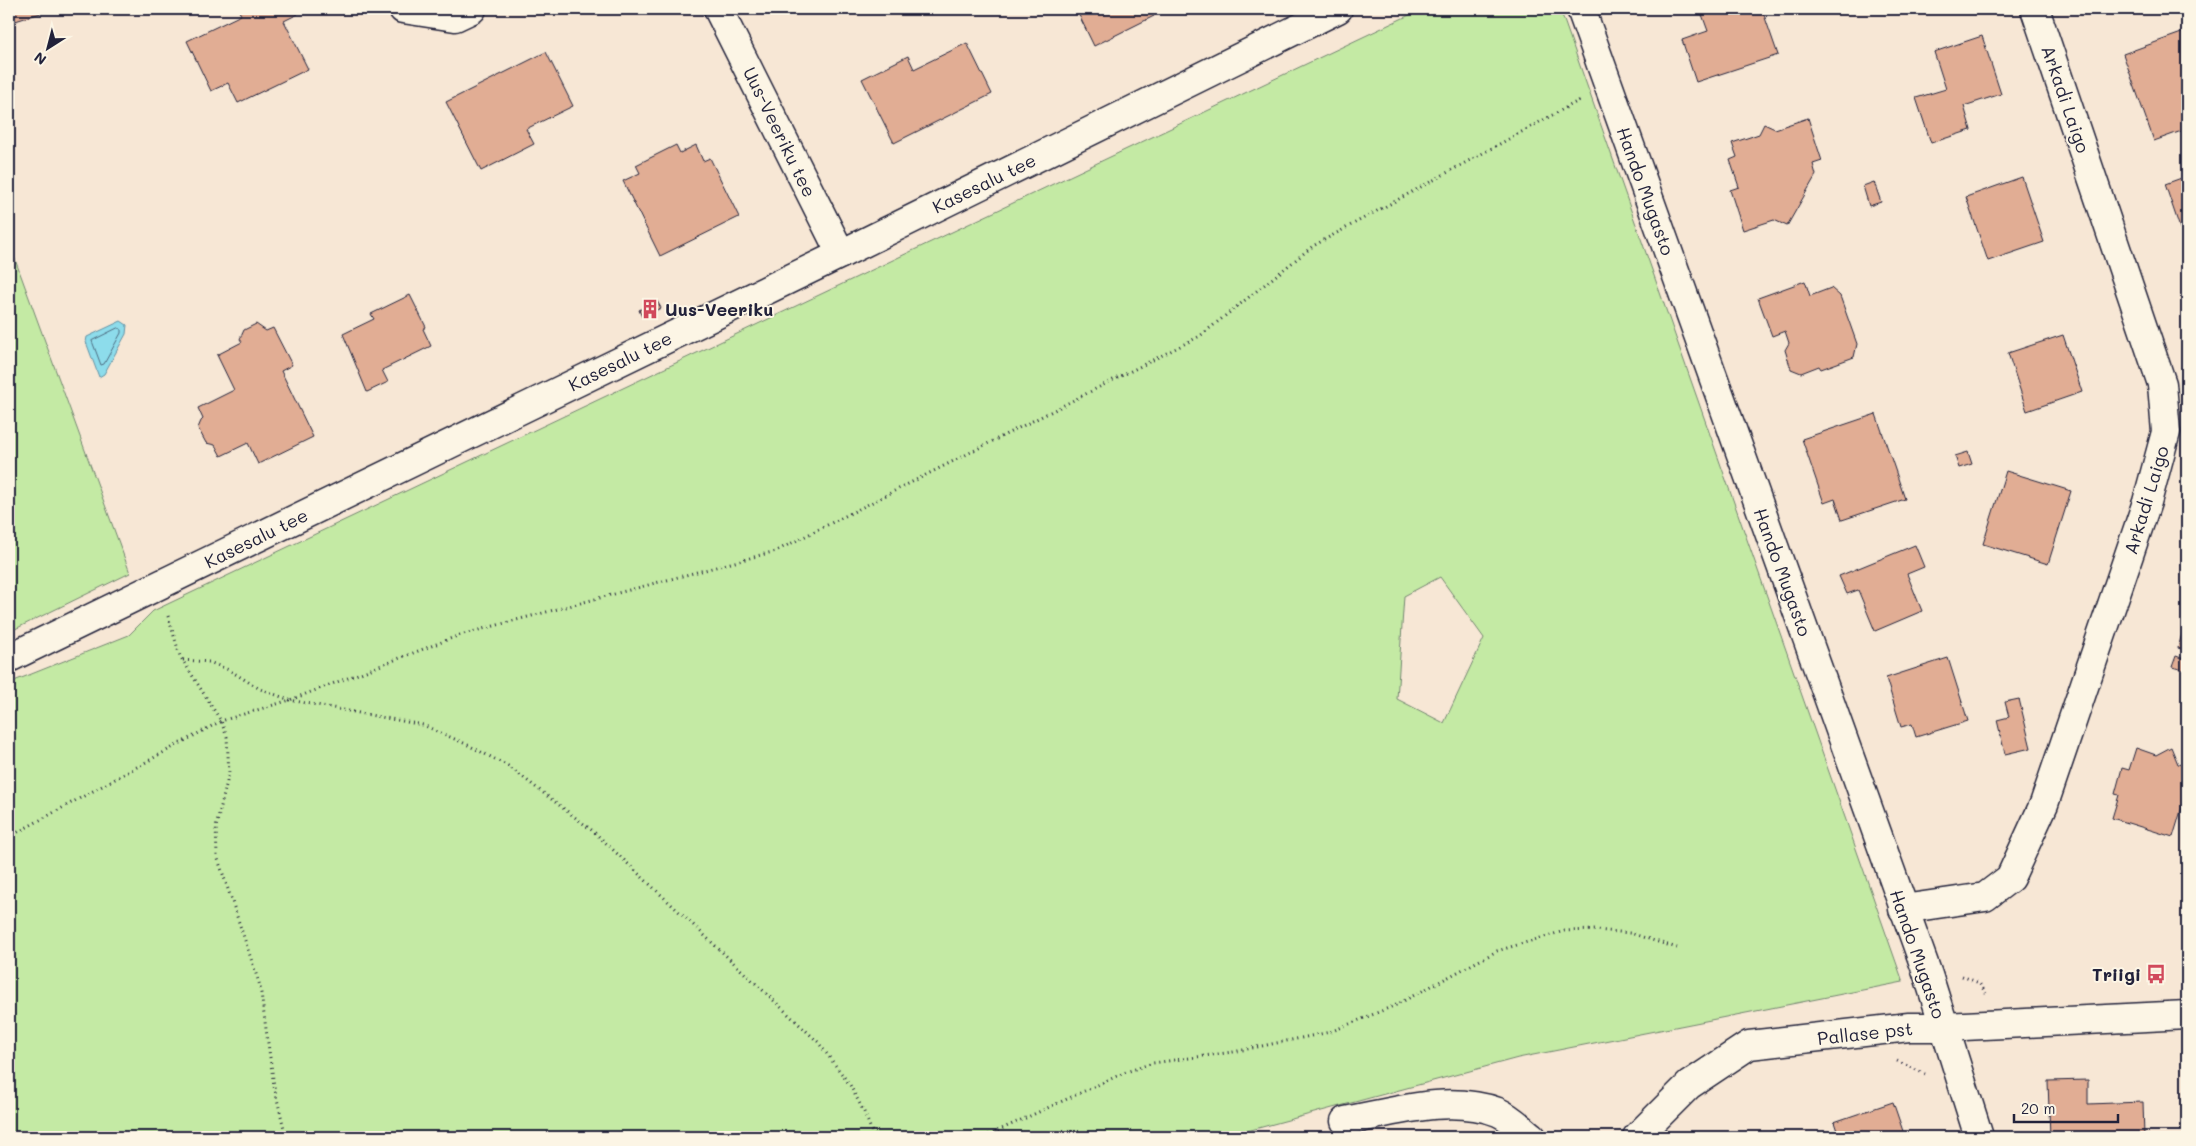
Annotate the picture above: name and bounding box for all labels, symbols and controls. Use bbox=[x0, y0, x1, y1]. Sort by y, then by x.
north arrow bbox=[22, 22, 72, 72]
street label: Arkadi Laigo bbox=[2036, 42, 2096, 156]
text: N bbox=[30, 48, 50, 70]
street label: Uus-Veeriku tee bbox=[738, 63, 822, 201]
street label: Hando Mugasto bbox=[1612, 123, 1680, 259]
street label: Kasesalu tee bbox=[928, 148, 1040, 218]
place label: Uus-Veeriku bbox=[665, 297, 774, 321]
building icon: Uus-Veeriku bbox=[639, 298, 661, 320]
street label: Kasesalu tee bbox=[564, 326, 676, 396]
street label: Arkadi Laigo bbox=[2118, 443, 2174, 557]
street label: Kasesalu tee bbox=[200, 503, 312, 573]
street label: Hando Mugasto bbox=[1749, 504, 1817, 640]
street label: Hando Mugasto bbox=[1885, 886, 1951, 1022]
place label: Triigi bbox=[2092, 962, 2141, 986]
bus stop icon: Triigi bbox=[2145, 963, 2167, 985]
street label: Pallase pst bbox=[1816, 1016, 1914, 1050]
scale bar bbox=[2014, 1091, 2117, 1123]
text: 20 m bbox=[2021, 1098, 2055, 1118]

